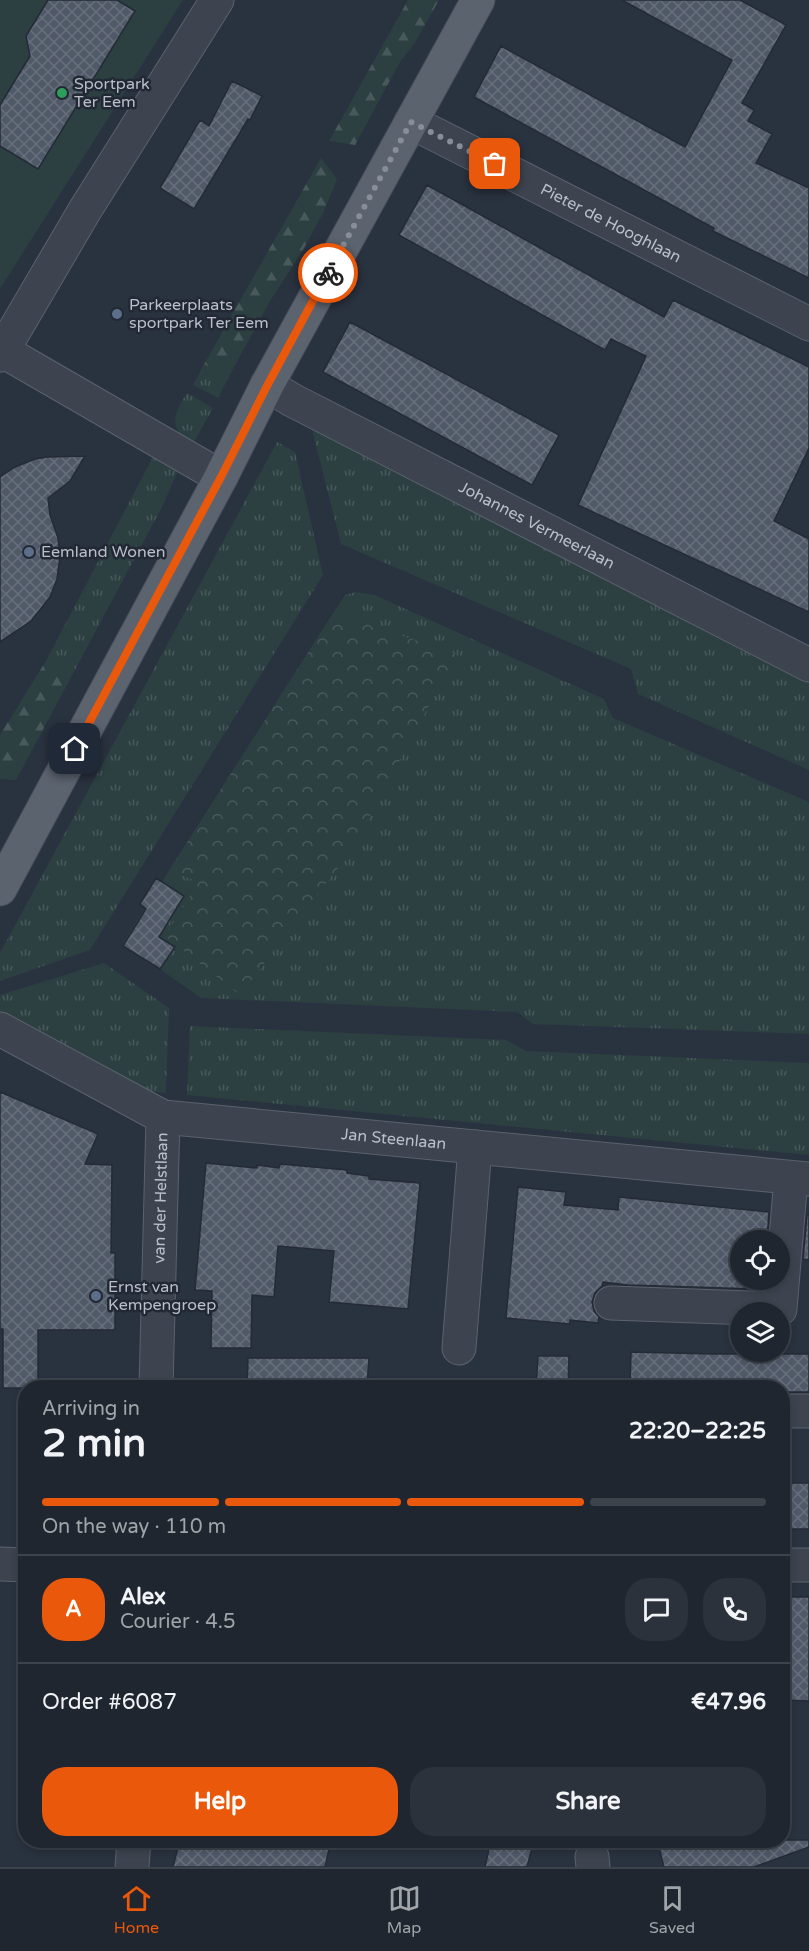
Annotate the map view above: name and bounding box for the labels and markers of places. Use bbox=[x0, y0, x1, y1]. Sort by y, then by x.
place label: Sportpark Ter Eem bbox=[74, 74, 150, 112]
marker: Sportpark Ter Eem bbox=[55, 86, 69, 100]
pin bbox=[469, 138, 520, 189]
place label: Parkeerplaats sportpark Ter Eem bbox=[129, 295, 269, 333]
marker: Parkeerplaats sportpark Ter Eem bbox=[110, 307, 124, 321]
place label: Eemland Wonen bbox=[41, 542, 165, 562]
marker: Eemland Wonen bbox=[22, 545, 36, 559]
pin bbox=[49, 723, 100, 774]
place label: Ernst van Kempengroep bbox=[108, 1277, 216, 1315]
marker: Ernst van Kempengroep bbox=[89, 1289, 103, 1303]

